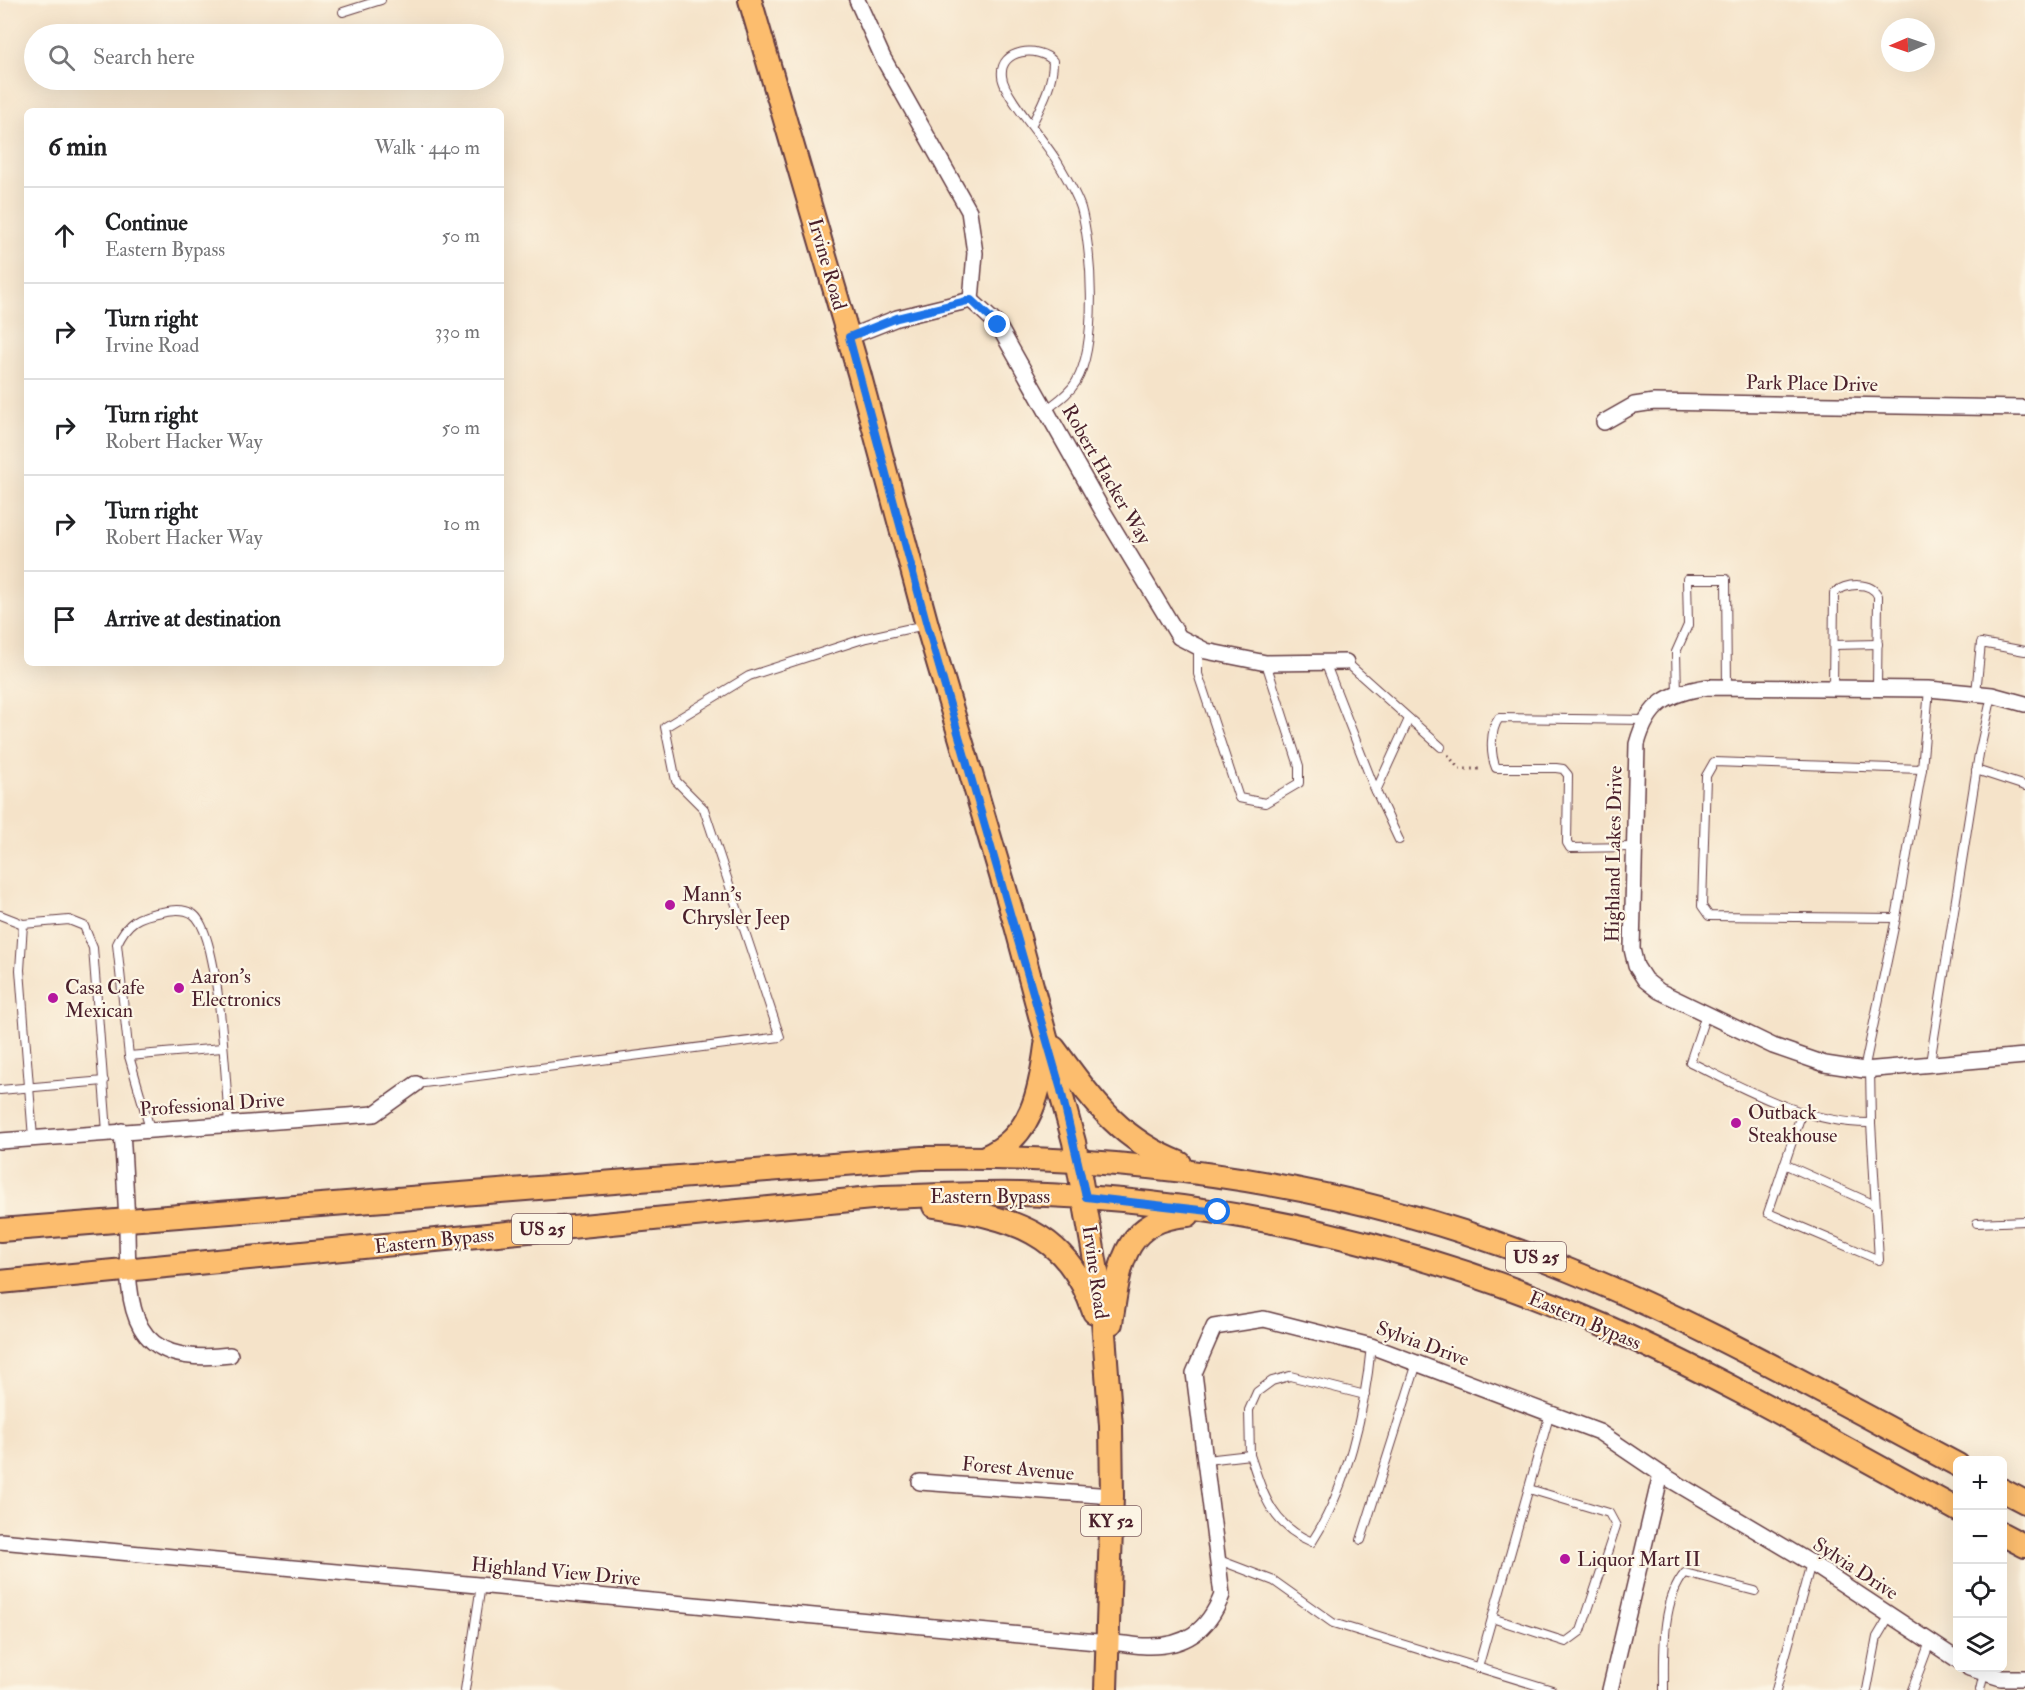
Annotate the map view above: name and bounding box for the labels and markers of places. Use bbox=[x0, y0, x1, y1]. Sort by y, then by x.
place label: Mann's Chrysler Jeep bbox=[682, 882, 790, 931]
marker: Mann's Chrysler Jeep bbox=[663, 898, 677, 912]
place label: Aaron's Electronics bbox=[190, 964, 281, 1012]
place label: Casa Cafe Mexican bbox=[65, 975, 145, 1023]
marker: Aaron's Electronics bbox=[172, 981, 186, 995]
marker: Casa Cafe Mexican bbox=[46, 991, 60, 1005]
place label: Outback Steakhouse bbox=[1748, 1100, 1837, 1148]
marker: Outback Steakhouse bbox=[1729, 1116, 1743, 1130]
place label: Liquor Mart II bbox=[1577, 1547, 1700, 1572]
marker: Liquor Mart II bbox=[1558, 1552, 1572, 1566]

